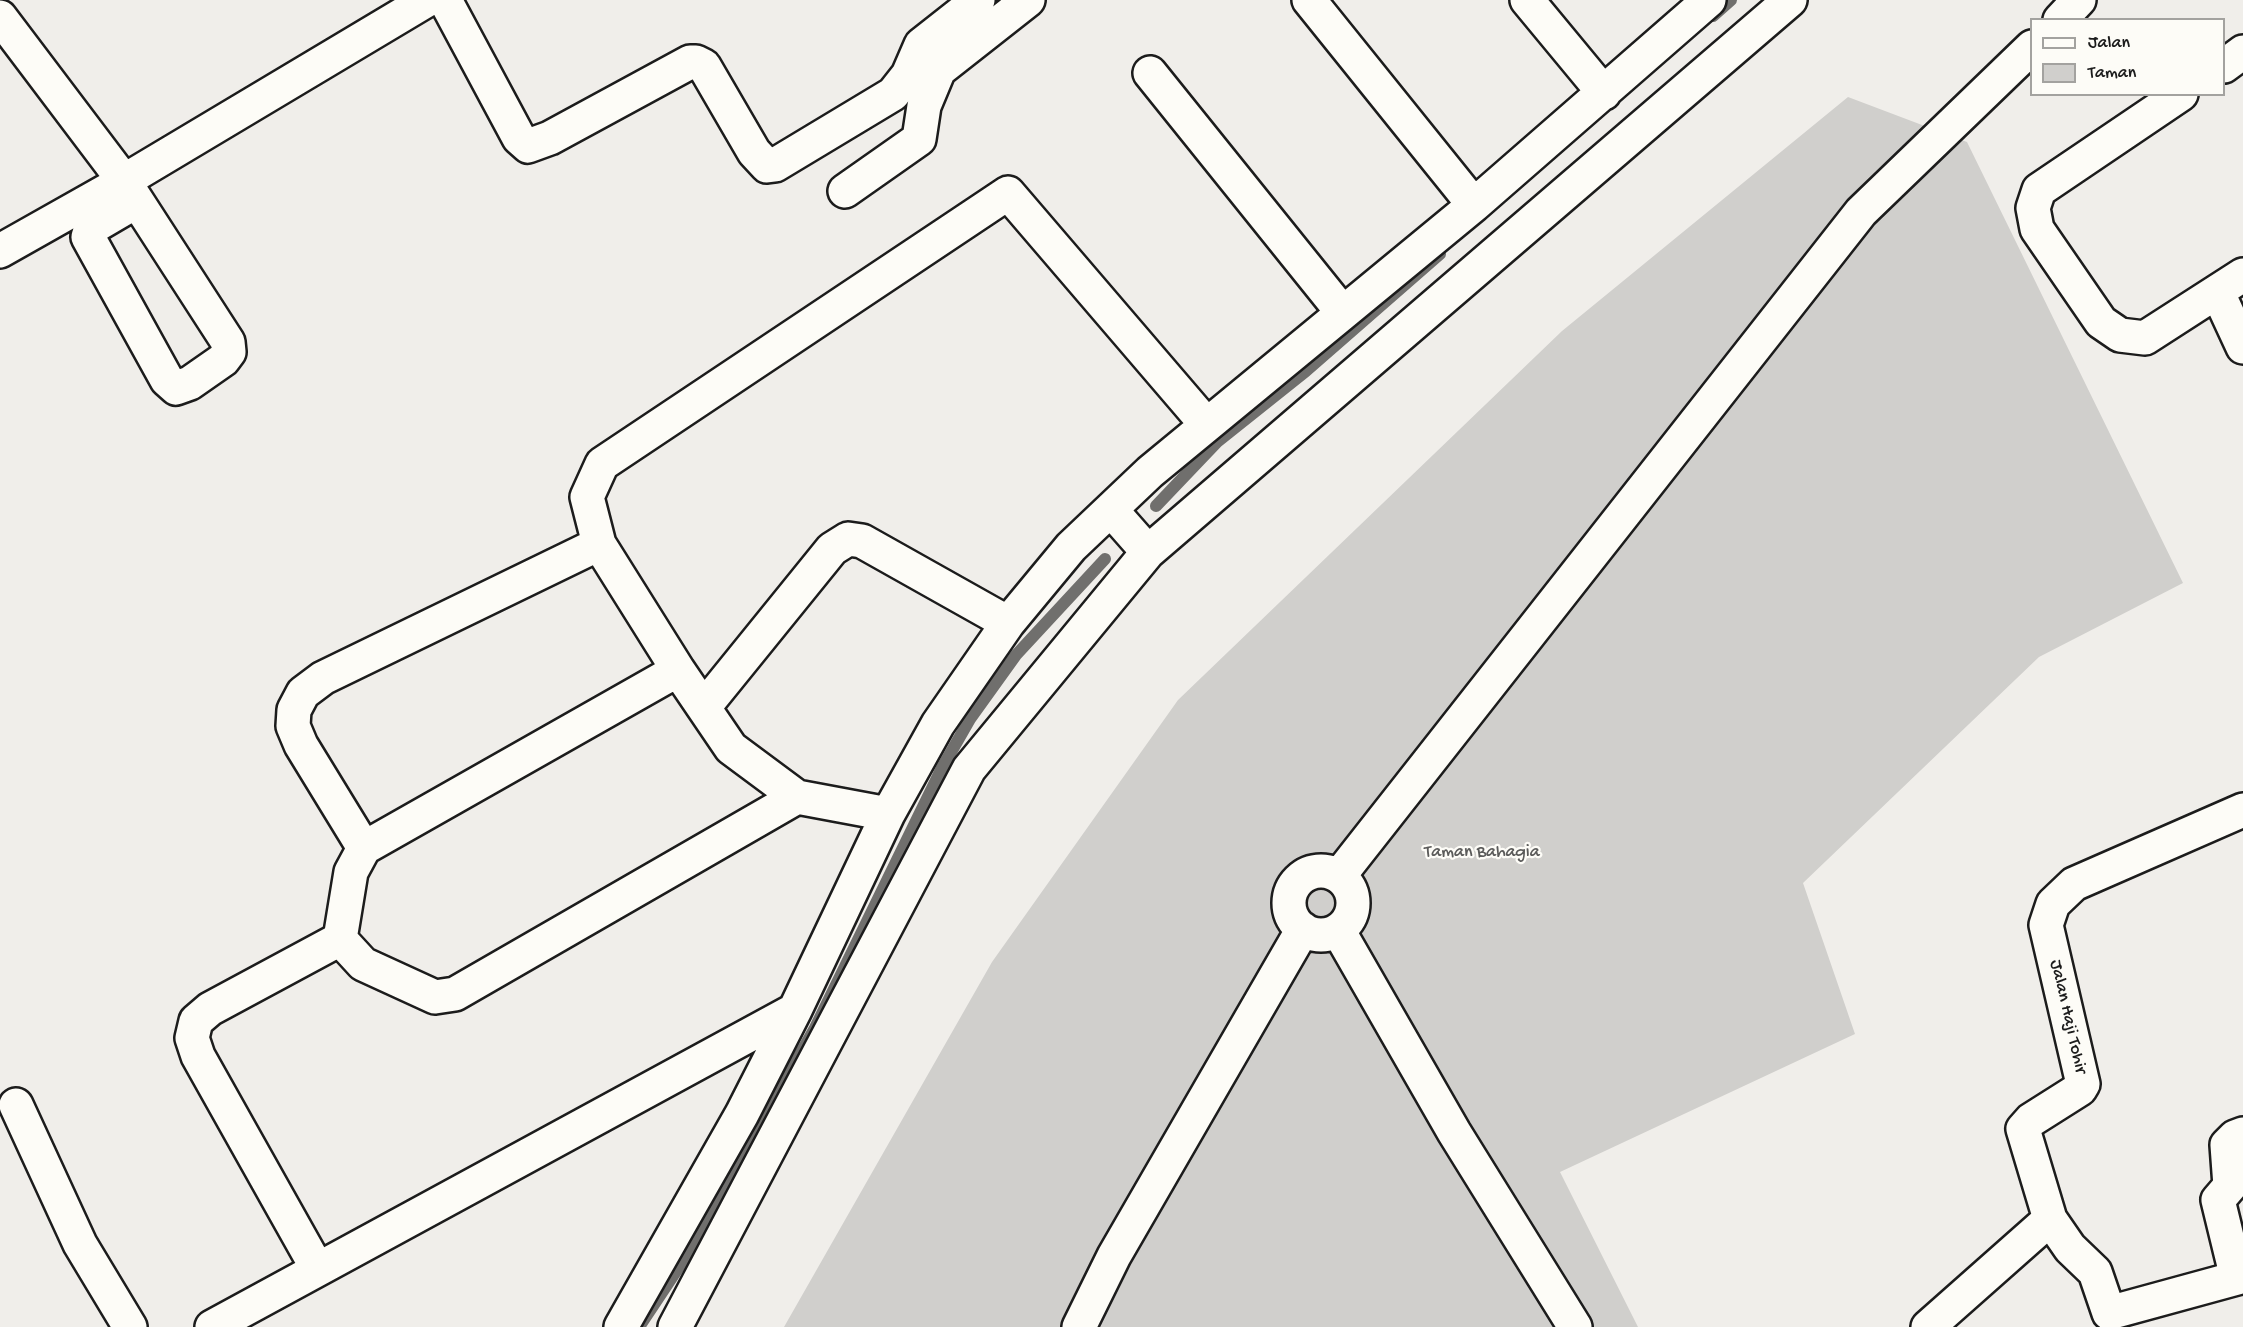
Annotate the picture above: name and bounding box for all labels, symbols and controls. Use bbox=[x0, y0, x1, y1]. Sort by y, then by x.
legend bbox=[2030, 18, 2225, 96]
text: Jalan bbox=[2088, 33, 2130, 54]
text: Taman bbox=[2088, 63, 2136, 84]
park label: Taman Bahagia bbox=[1424, 842, 1540, 864]
street label: Jalan Haji Tohir bbox=[2043, 958, 2091, 1076]

